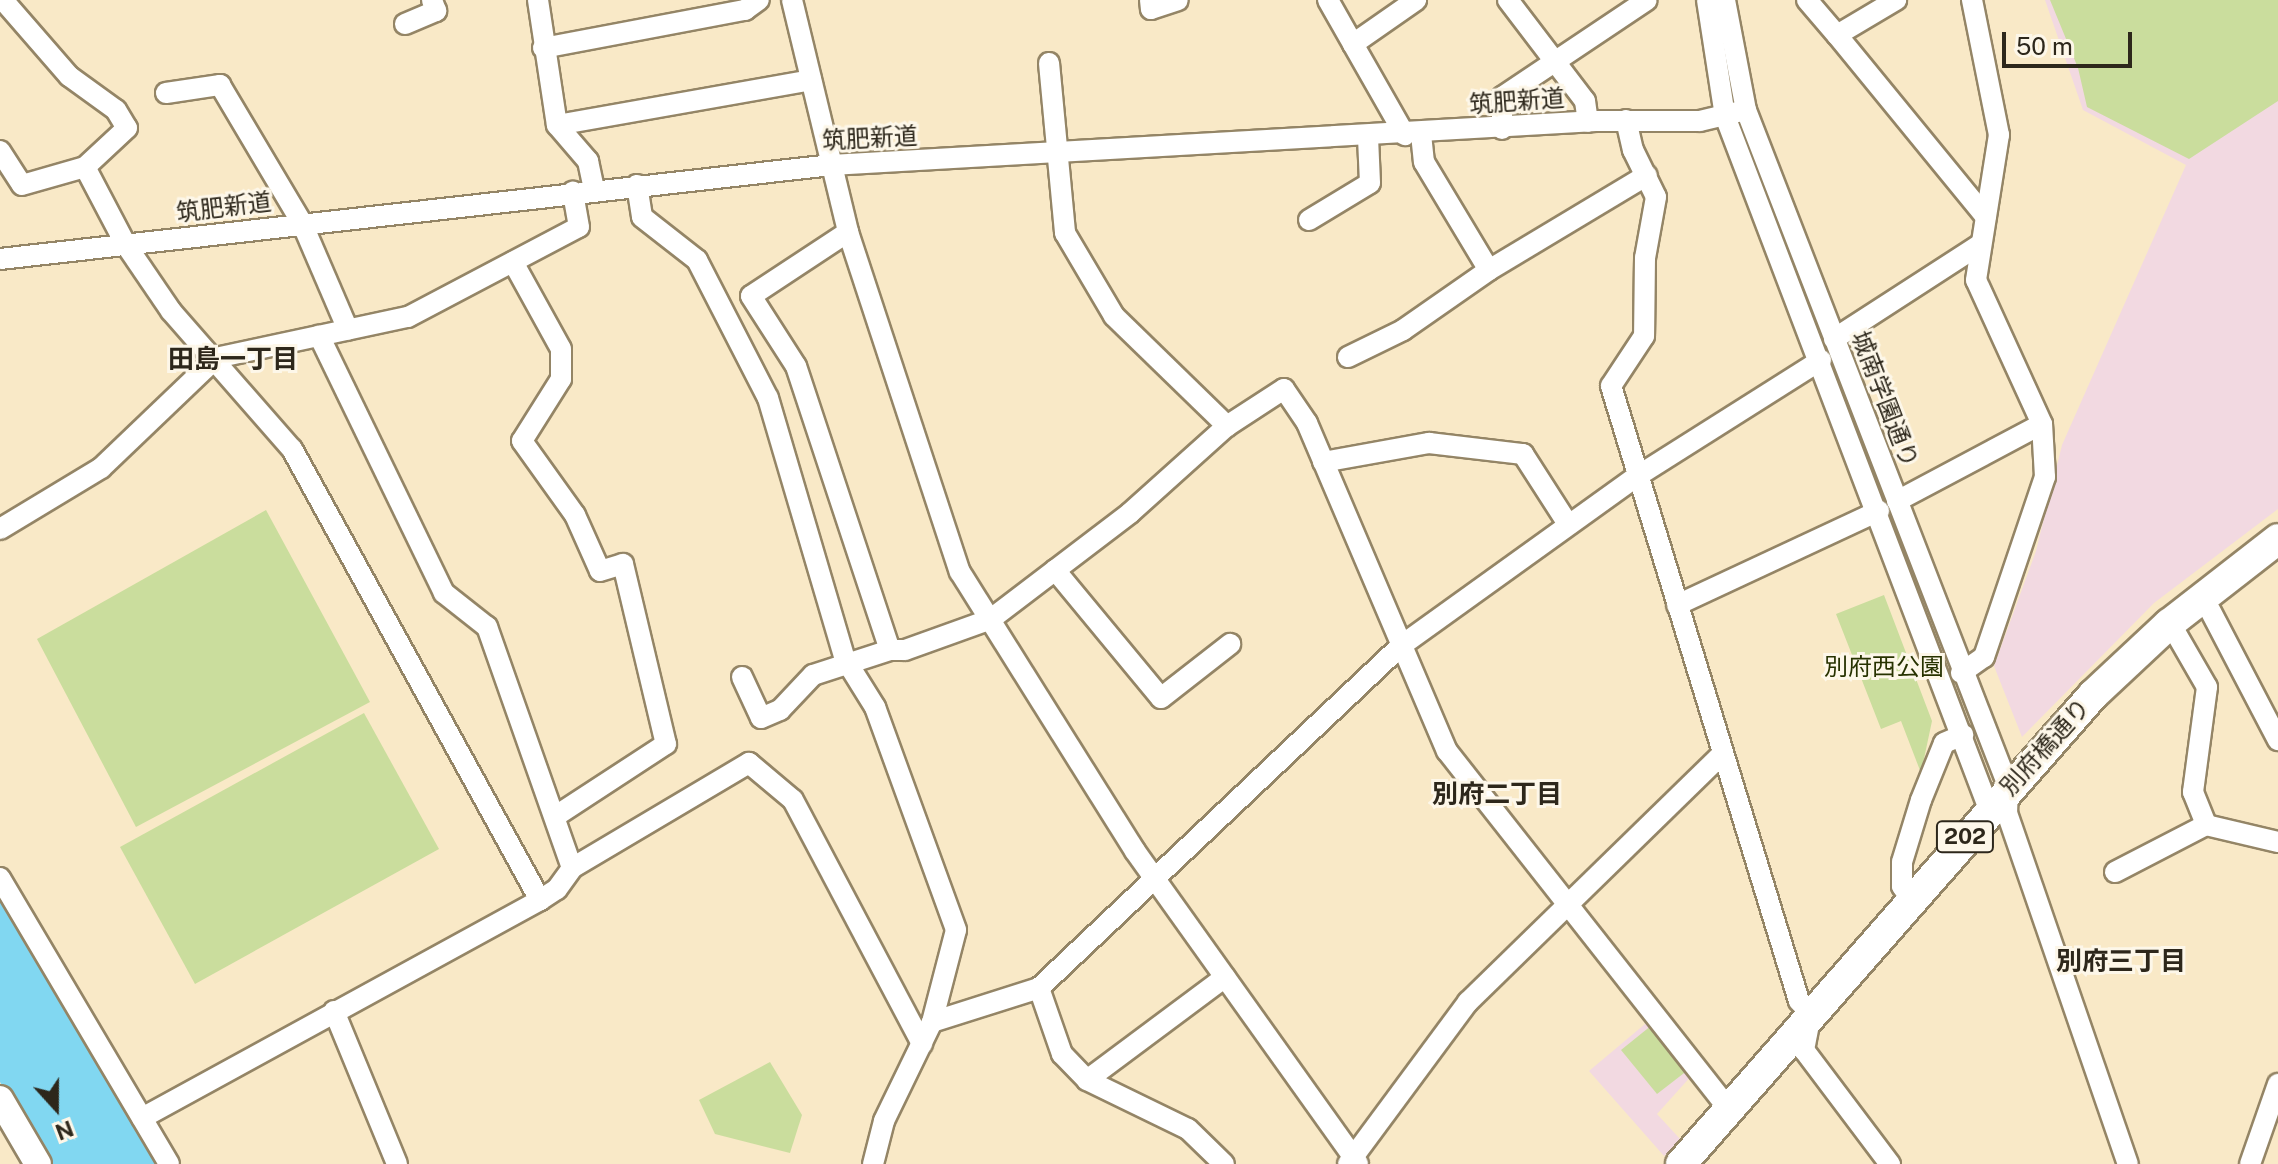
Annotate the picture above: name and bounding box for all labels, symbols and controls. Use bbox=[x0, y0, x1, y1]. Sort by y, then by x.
scale bar bbox=[2006, 16, 2136, 66]
text: 50 m bbox=[2016, 32, 2073, 60]
street label: 筑肥新道 bbox=[1468, 83, 1566, 119]
street label: 筑肥新道 bbox=[821, 121, 919, 155]
street label: 筑肥新道 bbox=[175, 187, 273, 227]
street label: 城南学園通り bbox=[1846, 327, 1924, 471]
district label: 田島一丁目 bbox=[168, 343, 298, 375]
park label: 別府西公園 bbox=[1824, 653, 1944, 681]
street label: 別府橋通り bbox=[1994, 693, 2096, 801]
district label: 別府二丁目 bbox=[1432, 778, 1562, 810]
road number: 202 bbox=[1935, 819, 1995, 855]
district label: 別府三丁目 bbox=[2056, 945, 2186, 977]
north arrow bbox=[16, 1068, 96, 1148]
text: N bbox=[52, 1115, 77, 1146]

